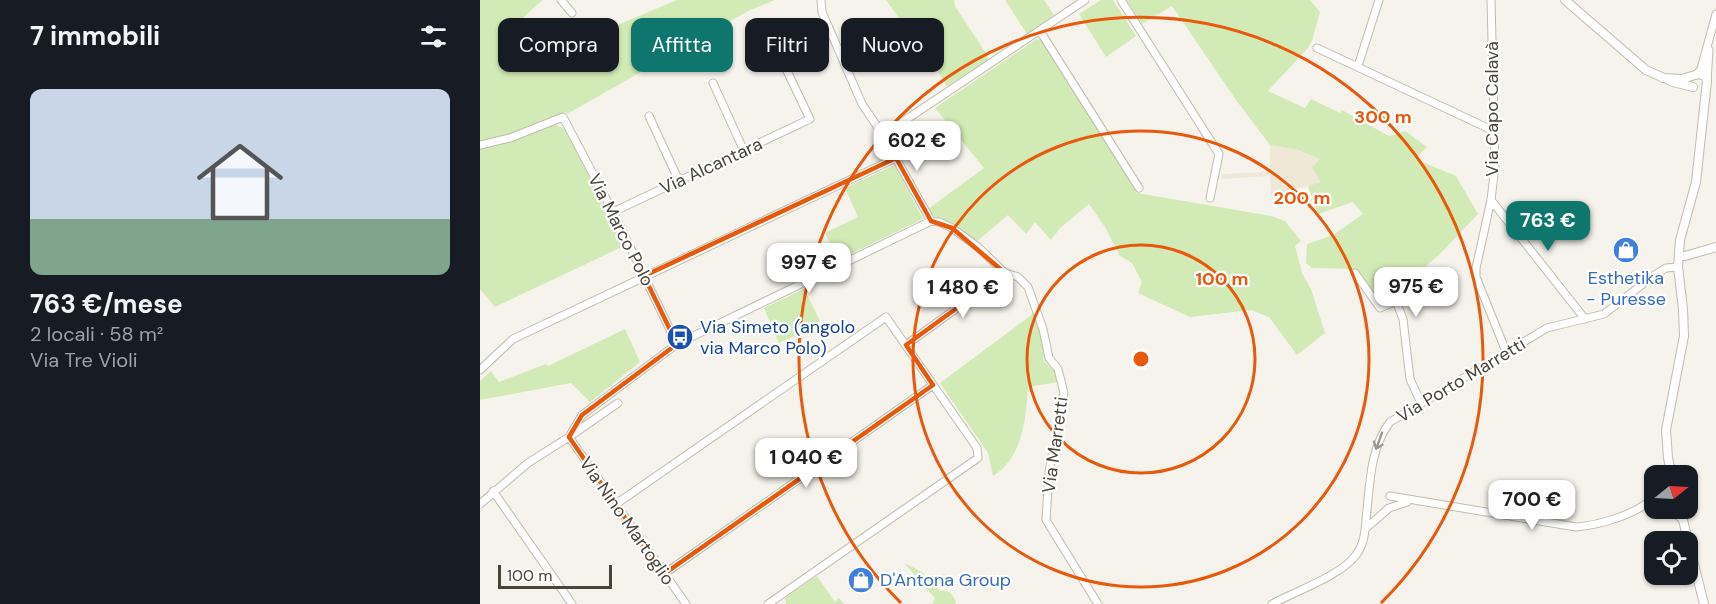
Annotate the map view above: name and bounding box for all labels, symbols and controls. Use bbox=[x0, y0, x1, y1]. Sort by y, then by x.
chip: Compra bbox=[498, 18, 619, 72]
chip: Affitta bbox=[631, 18, 733, 72]
chip: Filtri bbox=[745, 18, 829, 72]
chip: Nuovo bbox=[841, 18, 944, 72]
text: 7 immobili bbox=[30, 19, 160, 53]
icon: filters bbox=[417, 20, 450, 53]
street label: Via Capo Calavà bbox=[1480, 41, 1504, 177]
text: 300 m bbox=[1354, 105, 1412, 129]
pin: 602 € bbox=[875, 121, 959, 172]
text: 602 € bbox=[888, 127, 946, 153]
icon: home bbox=[186, 128, 294, 236]
street label: Via Alcantara bbox=[656, 132, 766, 200]
street label: Via Marco Polo bbox=[582, 170, 660, 290]
text: 200 m bbox=[1274, 186, 1330, 210]
pin: 763 € bbox=[1506, 201, 1590, 252]
text: 763 € bbox=[1520, 207, 1576, 233]
shop icon: Esthetika - Puresse bbox=[1611, 235, 1641, 265]
pin: 997 € bbox=[767, 243, 851, 294]
text: 997 € bbox=[781, 249, 837, 275]
place label: Esthetika - Puresse bbox=[1586, 266, 1666, 311]
text: 100 m bbox=[1195, 267, 1249, 291]
pin: 975 € bbox=[1374, 267, 1458, 318]
pin: 1 480 € bbox=[908, 268, 1018, 319]
text: 975 € bbox=[1388, 273, 1444, 299]
text: 1 480 € bbox=[927, 274, 999, 300]
text: 763 €/mese bbox=[30, 287, 183, 321]
place label: Via Simeto (angolo via Marco Polo) bbox=[700, 315, 855, 360]
text: 2 locali · 58 m² bbox=[30, 321, 163, 347]
bus stop icon: Via Simeto (angolo via Marco Polo) bbox=[665, 322, 695, 352]
street label: Via Porto Marretti bbox=[1392, 332, 1530, 428]
text: Via Tre Violi bbox=[30, 347, 137, 373]
centre of rings bbox=[1131, 349, 1151, 369]
street label: Via Marretti bbox=[1036, 395, 1074, 495]
one-way arrow bbox=[1373, 431, 1384, 450]
pin: 1 040 € bbox=[751, 438, 861, 489]
text: 1 040 € bbox=[769, 444, 843, 470]
street label: Via Nino Martoglio bbox=[574, 452, 680, 590]
north arrow bbox=[1644, 465, 1698, 519]
map controls bbox=[1644, 465, 1698, 585]
pin: 700 € bbox=[1490, 480, 1574, 531]
text: 700 € bbox=[1502, 486, 1562, 512]
button: locate bbox=[1644, 531, 1698, 585]
scale bar bbox=[498, 562, 612, 590]
text: 100 m bbox=[507, 565, 552, 586]
shop icon: D'Antona Group bbox=[846, 565, 876, 595]
place label: D'Antona Group bbox=[880, 568, 1011, 592]

